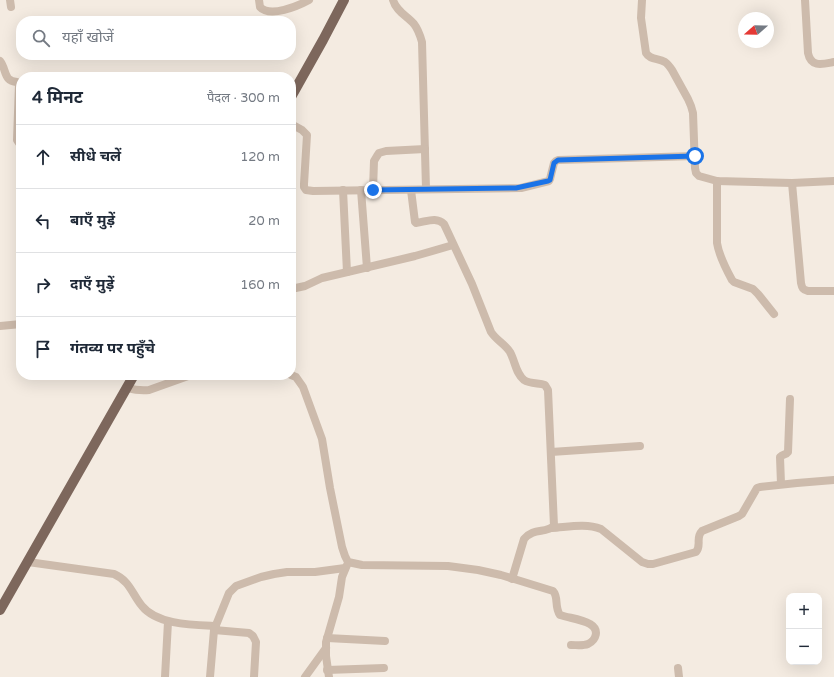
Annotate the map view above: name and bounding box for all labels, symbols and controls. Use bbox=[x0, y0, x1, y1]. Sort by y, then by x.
north arrow bbox=[738, 12, 774, 48]
search box bbox=[16, 16, 296, 60]
icon: search bbox=[30, 27, 52, 49]
text: यहाँ खोजें bbox=[62, 28, 114, 46]
text: 4 मिनट bbox=[32, 87, 83, 108]
text: पैदल · 300 m bbox=[207, 90, 280, 106]
icon: ahead bbox=[32, 146, 54, 168]
text: सीधे चलें bbox=[70, 147, 121, 165]
route start bbox=[686, 147, 704, 165]
text: 120 m bbox=[240, 149, 280, 165]
route end bbox=[364, 181, 382, 199]
icon: left bbox=[32, 210, 54, 232]
text: बाएँ मुड़ें bbox=[70, 211, 115, 229]
text: 20 m bbox=[248, 213, 280, 229]
icon: right bbox=[32, 274, 54, 296]
text: दाएँ मुड़ें bbox=[70, 275, 114, 293]
text: 160 m bbox=[240, 277, 280, 293]
icon: arrive bbox=[32, 338, 54, 360]
text: गंतव्य पर पहुँचे bbox=[70, 339, 155, 357]
map controls bbox=[786, 593, 822, 665]
button: + bbox=[786, 593, 822, 629]
button: − bbox=[786, 629, 822, 665]

